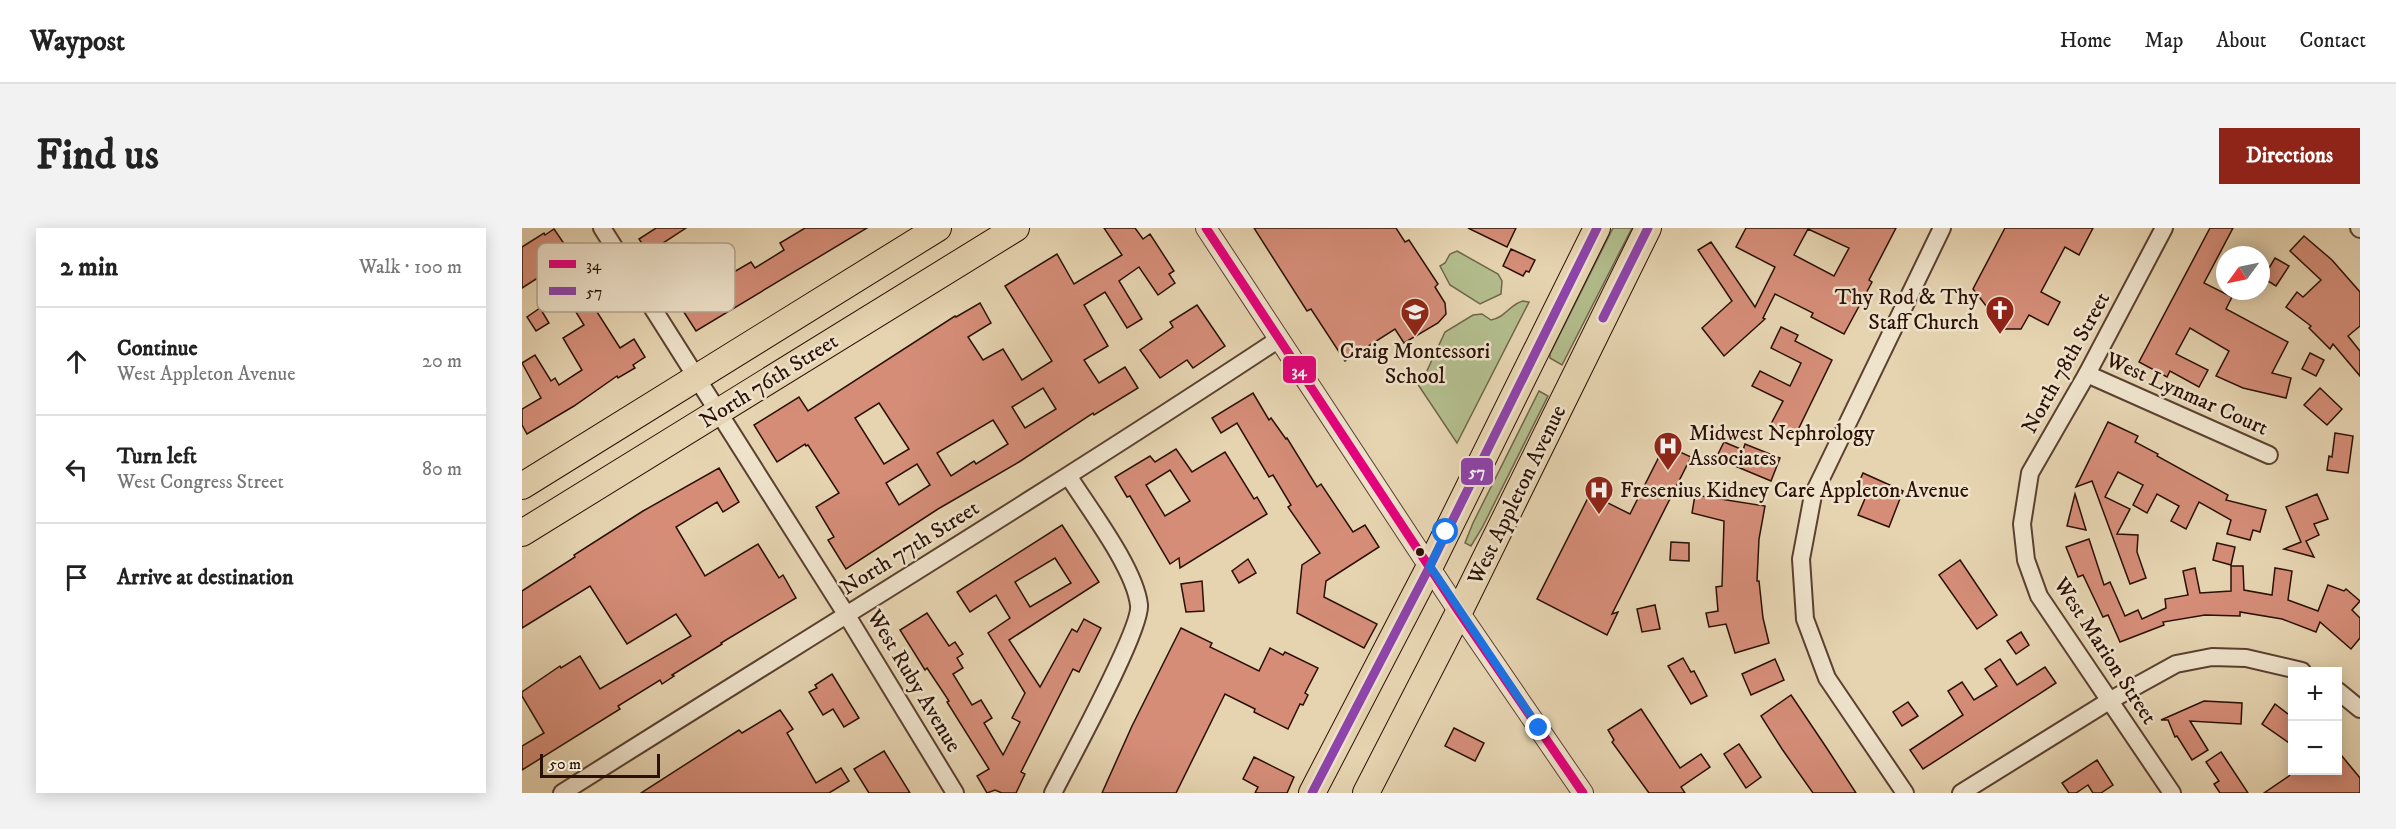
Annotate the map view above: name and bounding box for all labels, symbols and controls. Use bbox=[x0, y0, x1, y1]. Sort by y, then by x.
text: Waypost bbox=[30, 24, 125, 59]
text: Home bbox=[2060, 28, 2112, 54]
text: Map bbox=[2145, 28, 2183, 54]
text: About bbox=[2216, 28, 2267, 54]
text: Contact bbox=[2300, 28, 2366, 54]
button: Directions bbox=[2219, 128, 2360, 184]
text: Find us bbox=[36, 130, 159, 182]
legend bbox=[537, 243, 735, 312]
north arrow bbox=[2216, 246, 2270, 300]
text: 2 min bbox=[60, 251, 118, 284]
text: Walk · 100 m bbox=[359, 255, 462, 280]
text: 34 bbox=[586, 255, 602, 275]
text: 57 bbox=[586, 282, 602, 302]
place label: Thy Rod & Thy Staff Church bbox=[1835, 284, 1980, 336]
street label: North 78th Street bbox=[2016, 288, 2116, 438]
church icon: Thy Rod & Thy Staff Church bbox=[1984, 294, 2016, 336]
school or university icon: Craig Montessori School bbox=[1399, 296, 1431, 338]
street label: North 76th Street bbox=[695, 328, 843, 434]
text: Continue bbox=[117, 335, 198, 362]
place label: Craig Montessori School bbox=[1340, 338, 1490, 390]
icon: ahead bbox=[60, 345, 93, 378]
street label: West Lynmar Court bbox=[2101, 346, 2272, 442]
text: 20 m bbox=[422, 349, 462, 374]
line badge: 34 bbox=[1282, 355, 1317, 384]
text: 34 bbox=[1291, 361, 1307, 381]
text: West Appleton Avenue bbox=[117, 362, 296, 387]
street label: West Appleton Avenue bbox=[1461, 401, 1572, 590]
place label: Midwest Nephrology Associates bbox=[1689, 420, 1875, 472]
hospital icon: Midwest Nephrology Associates bbox=[1652, 430, 1684, 472]
text: Turn left bbox=[117, 443, 197, 470]
icon: left bbox=[60, 453, 93, 486]
text: 80 m bbox=[422, 457, 462, 482]
line badge: 57 bbox=[1460, 457, 1494, 486]
text: 57 bbox=[1468, 462, 1485, 482]
text: West Congress Street bbox=[117, 470, 284, 495]
hospital icon: Fresenius Kidney Care Appleton Avenue bbox=[1583, 474, 1615, 516]
place label: Fresenius Kidney Care Appleton Avenue bbox=[1620, 477, 1969, 504]
street label: North 77th Street bbox=[836, 495, 984, 601]
route start bbox=[1432, 518, 1458, 544]
unlabelled marker bbox=[1414, 546, 1426, 558]
icon: arrive bbox=[60, 561, 93, 594]
text: Arrive at destination bbox=[117, 564, 294, 591]
street label: West Marion Street bbox=[2047, 572, 2163, 729]
street label: West Ruby Avenue bbox=[860, 604, 967, 757]
map controls bbox=[2288, 667, 2342, 775]
button: + bbox=[2288, 667, 2342, 721]
route end bbox=[1525, 714, 1551, 740]
button: − bbox=[2288, 721, 2342, 775]
scale bar bbox=[540, 751, 660, 778]
text: 50 m bbox=[549, 754, 581, 774]

